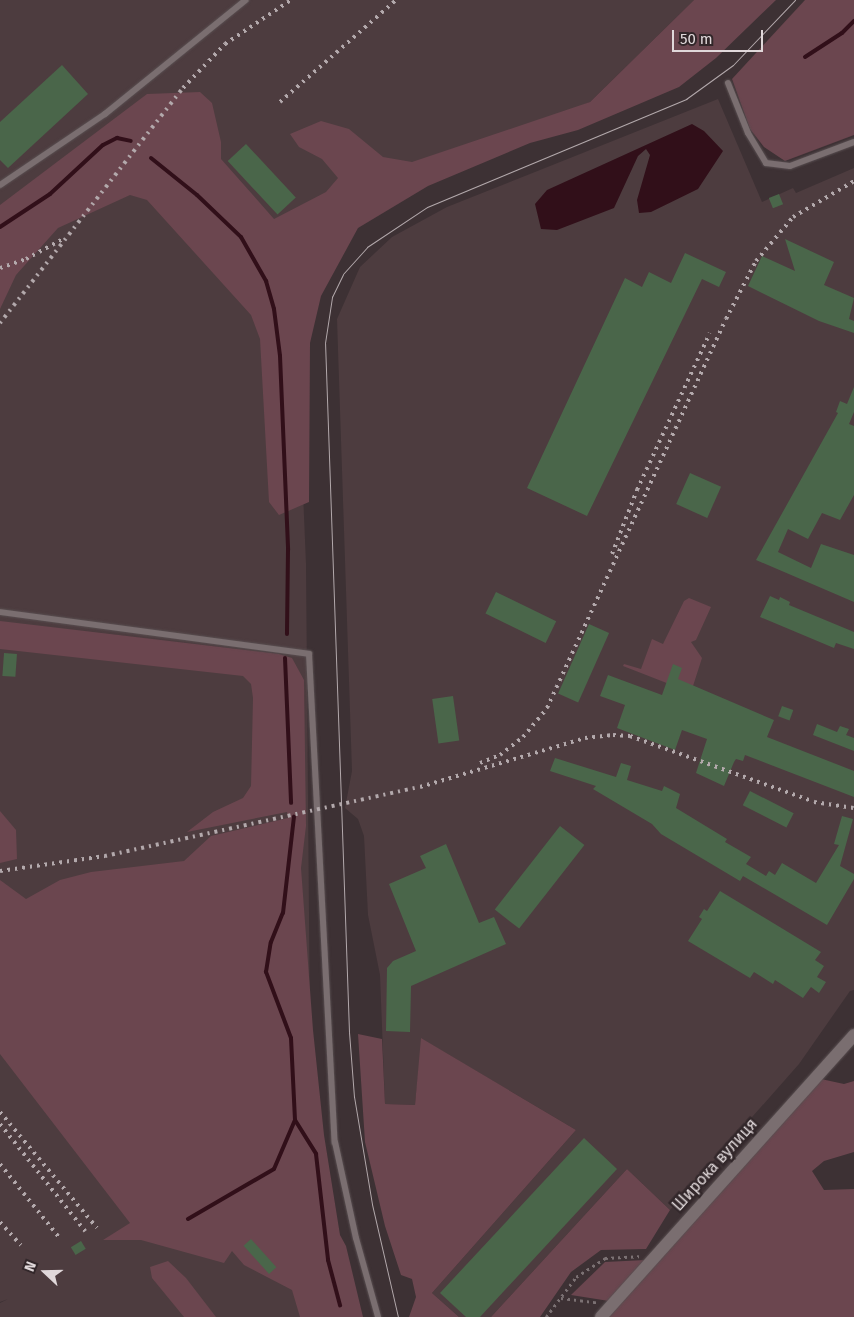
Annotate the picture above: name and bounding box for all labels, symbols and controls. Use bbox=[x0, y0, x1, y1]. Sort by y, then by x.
scale bar bbox=[674, 20, 765, 52]
text: 50 m bbox=[680, 30, 713, 48]
street label: Широка вулиця bbox=[668, 1115, 762, 1215]
north arrow bbox=[20, 1247, 70, 1297]
text: N bbox=[21, 1259, 40, 1274]

